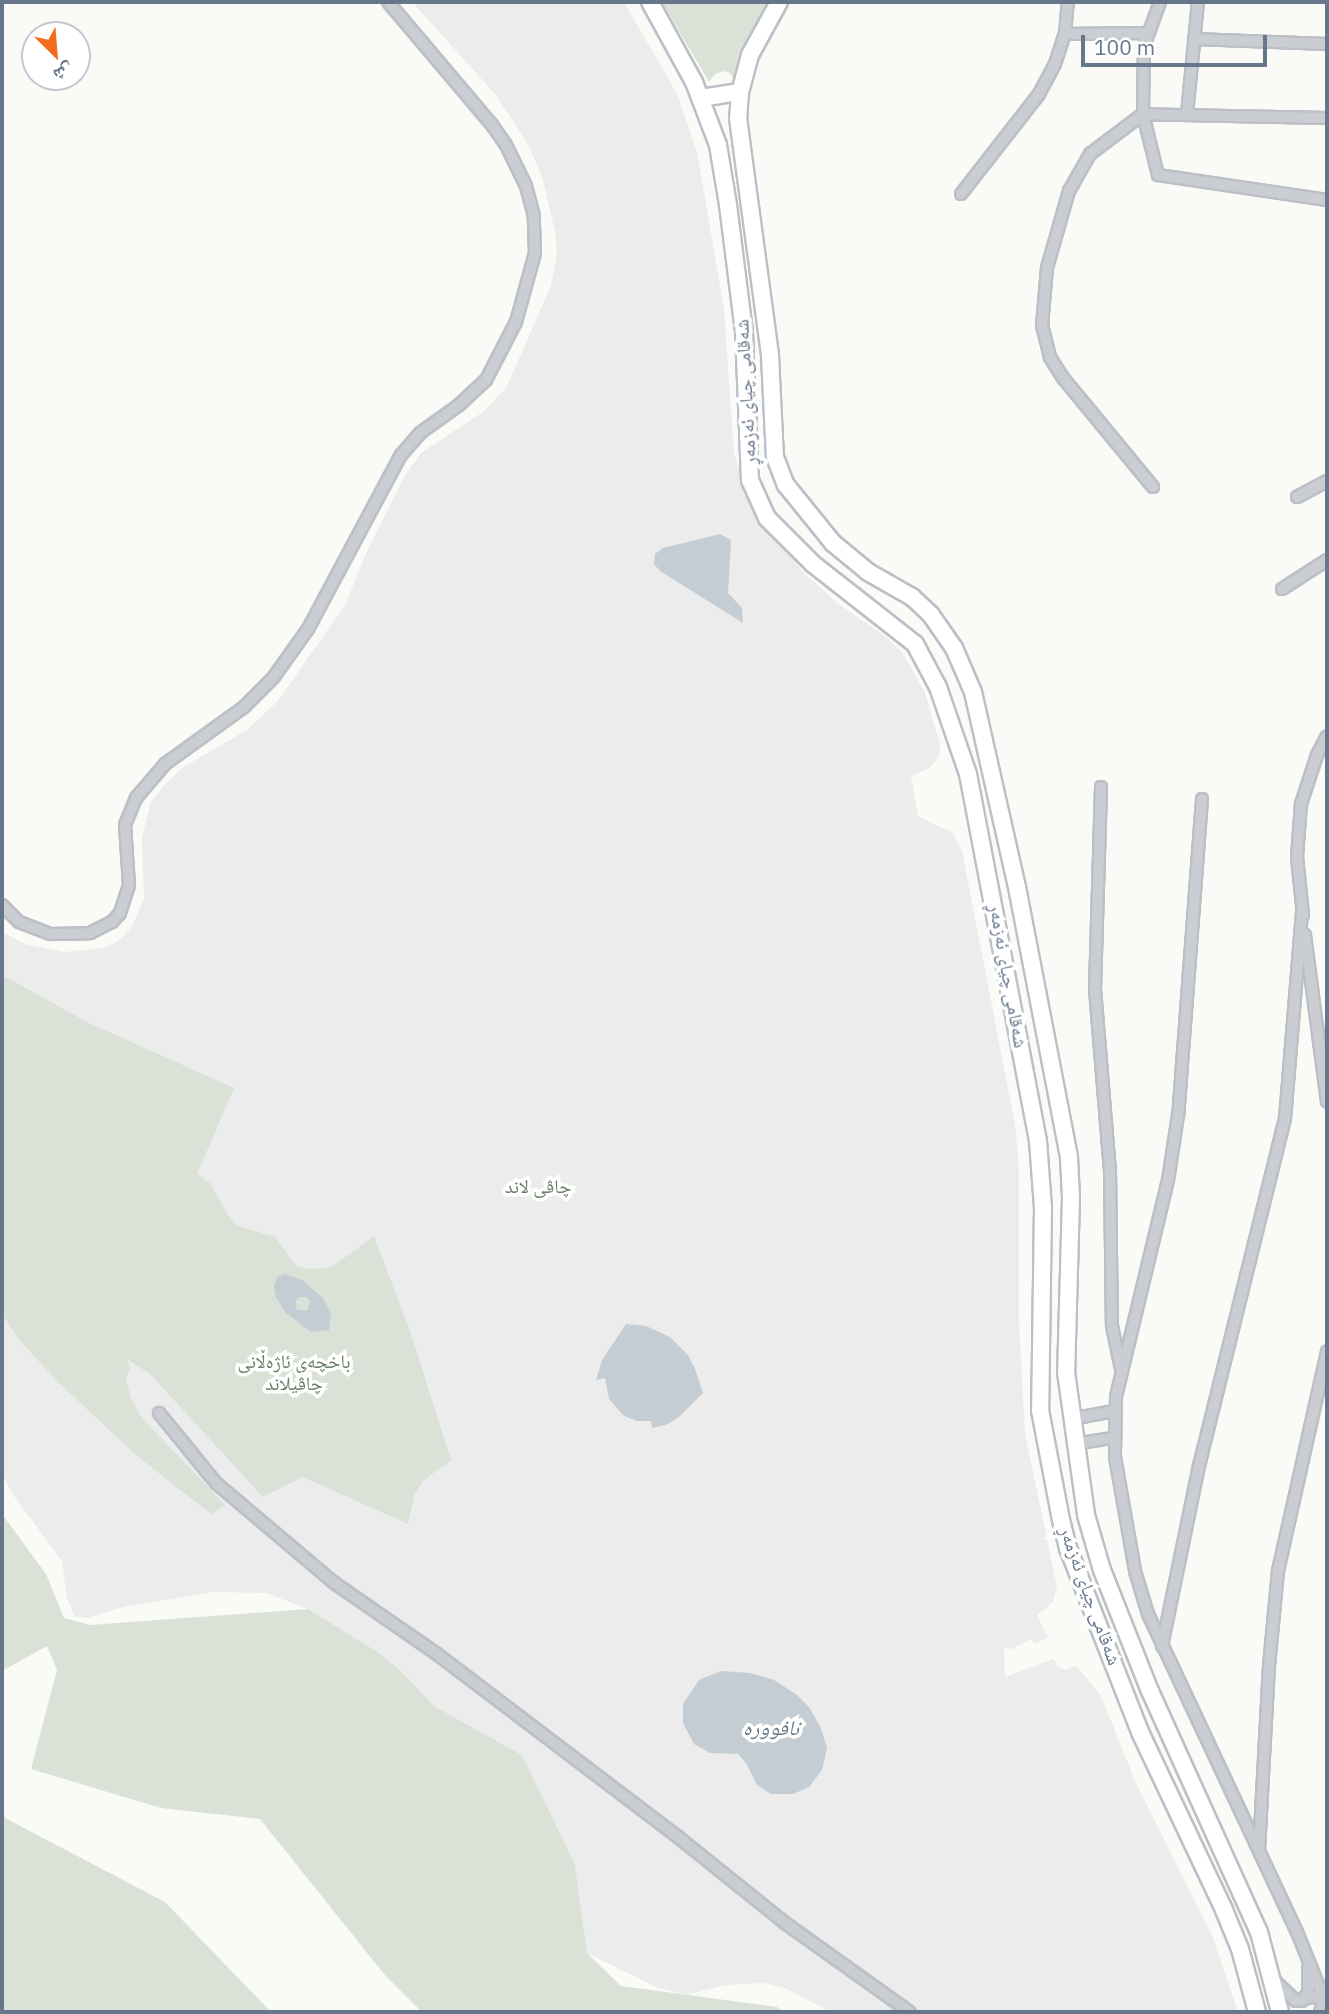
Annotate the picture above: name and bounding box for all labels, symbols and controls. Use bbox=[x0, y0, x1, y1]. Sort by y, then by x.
north arrow bbox=[21, 21, 91, 91]
scale bar bbox=[1084, 21, 1270, 65]
text: 100 m bbox=[1094, 33, 1155, 61]
text: ش bbox=[50, 58, 78, 88]
street label: شەقامی چیای ئەزمەڕ bbox=[731, 319, 761, 465]
street label: شەقامی چیای ئەزمەڕ bbox=[984, 902, 1032, 1050]
park label: چاڤی لاند bbox=[505, 1176, 571, 1198]
park label: باخچەی ئاژەڵانی چاڤیلاند bbox=[238, 1351, 350, 1395]
street label: شەقامی چیای ئەزمەڕ bbox=[1054, 1524, 1126, 1668]
water label: نافوورە bbox=[743, 1714, 799, 1740]

